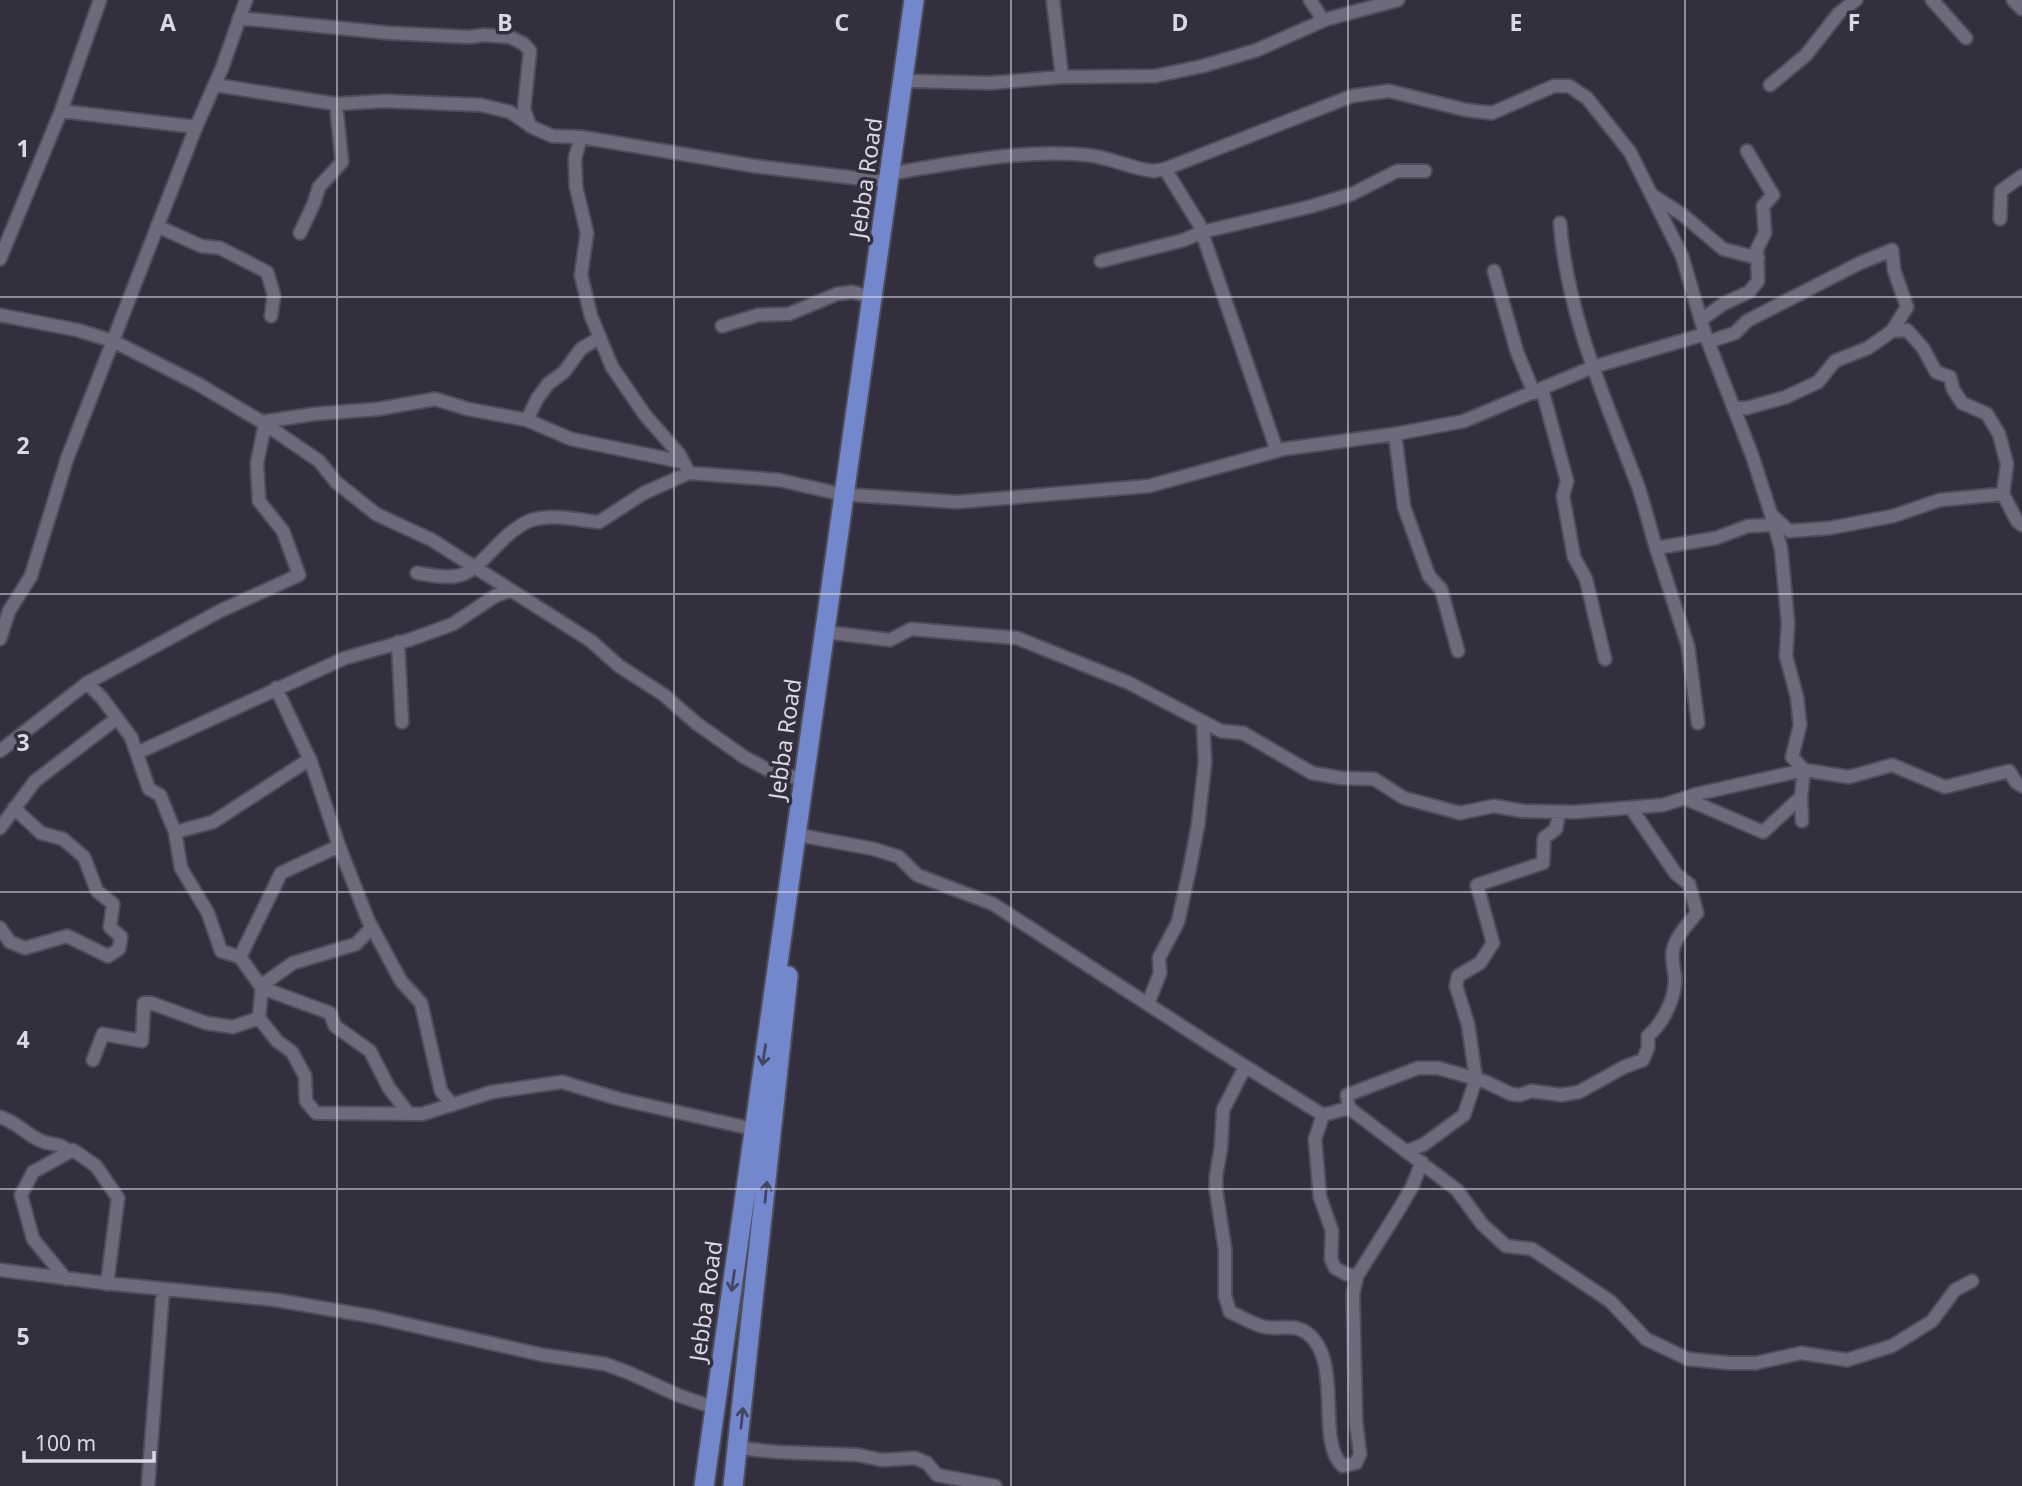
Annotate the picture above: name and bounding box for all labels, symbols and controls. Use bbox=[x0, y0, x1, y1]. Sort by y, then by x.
text: A bbox=[160, 6, 176, 38]
text: B bbox=[497, 6, 513, 38]
text: C bbox=[835, 6, 850, 38]
text: D bbox=[1172, 6, 1188, 38]
text: E bbox=[1510, 6, 1522, 38]
text: F bbox=[1848, 6, 1860, 38]
street label: Jebba Road bbox=[840, 116, 889, 242]
text: 1 bbox=[16, 132, 30, 164]
text: 2 bbox=[16, 429, 30, 461]
street label: Jebba Road bbox=[759, 677, 808, 803]
text: 3 bbox=[16, 726, 30, 758]
text: 4 bbox=[16, 1023, 30, 1055]
one-way arrow bbox=[757, 1043, 770, 1066]
one-way arrow bbox=[760, 1181, 773, 1204]
street label: Jebba Road bbox=[680, 1239, 729, 1365]
one-way arrow bbox=[726, 1269, 739, 1291]
text: 5 bbox=[16, 1320, 30, 1352]
one-way arrow bbox=[736, 1407, 749, 1430]
scale bar bbox=[24, 1420, 154, 1464]
text: 100 m bbox=[35, 1429, 96, 1457]

